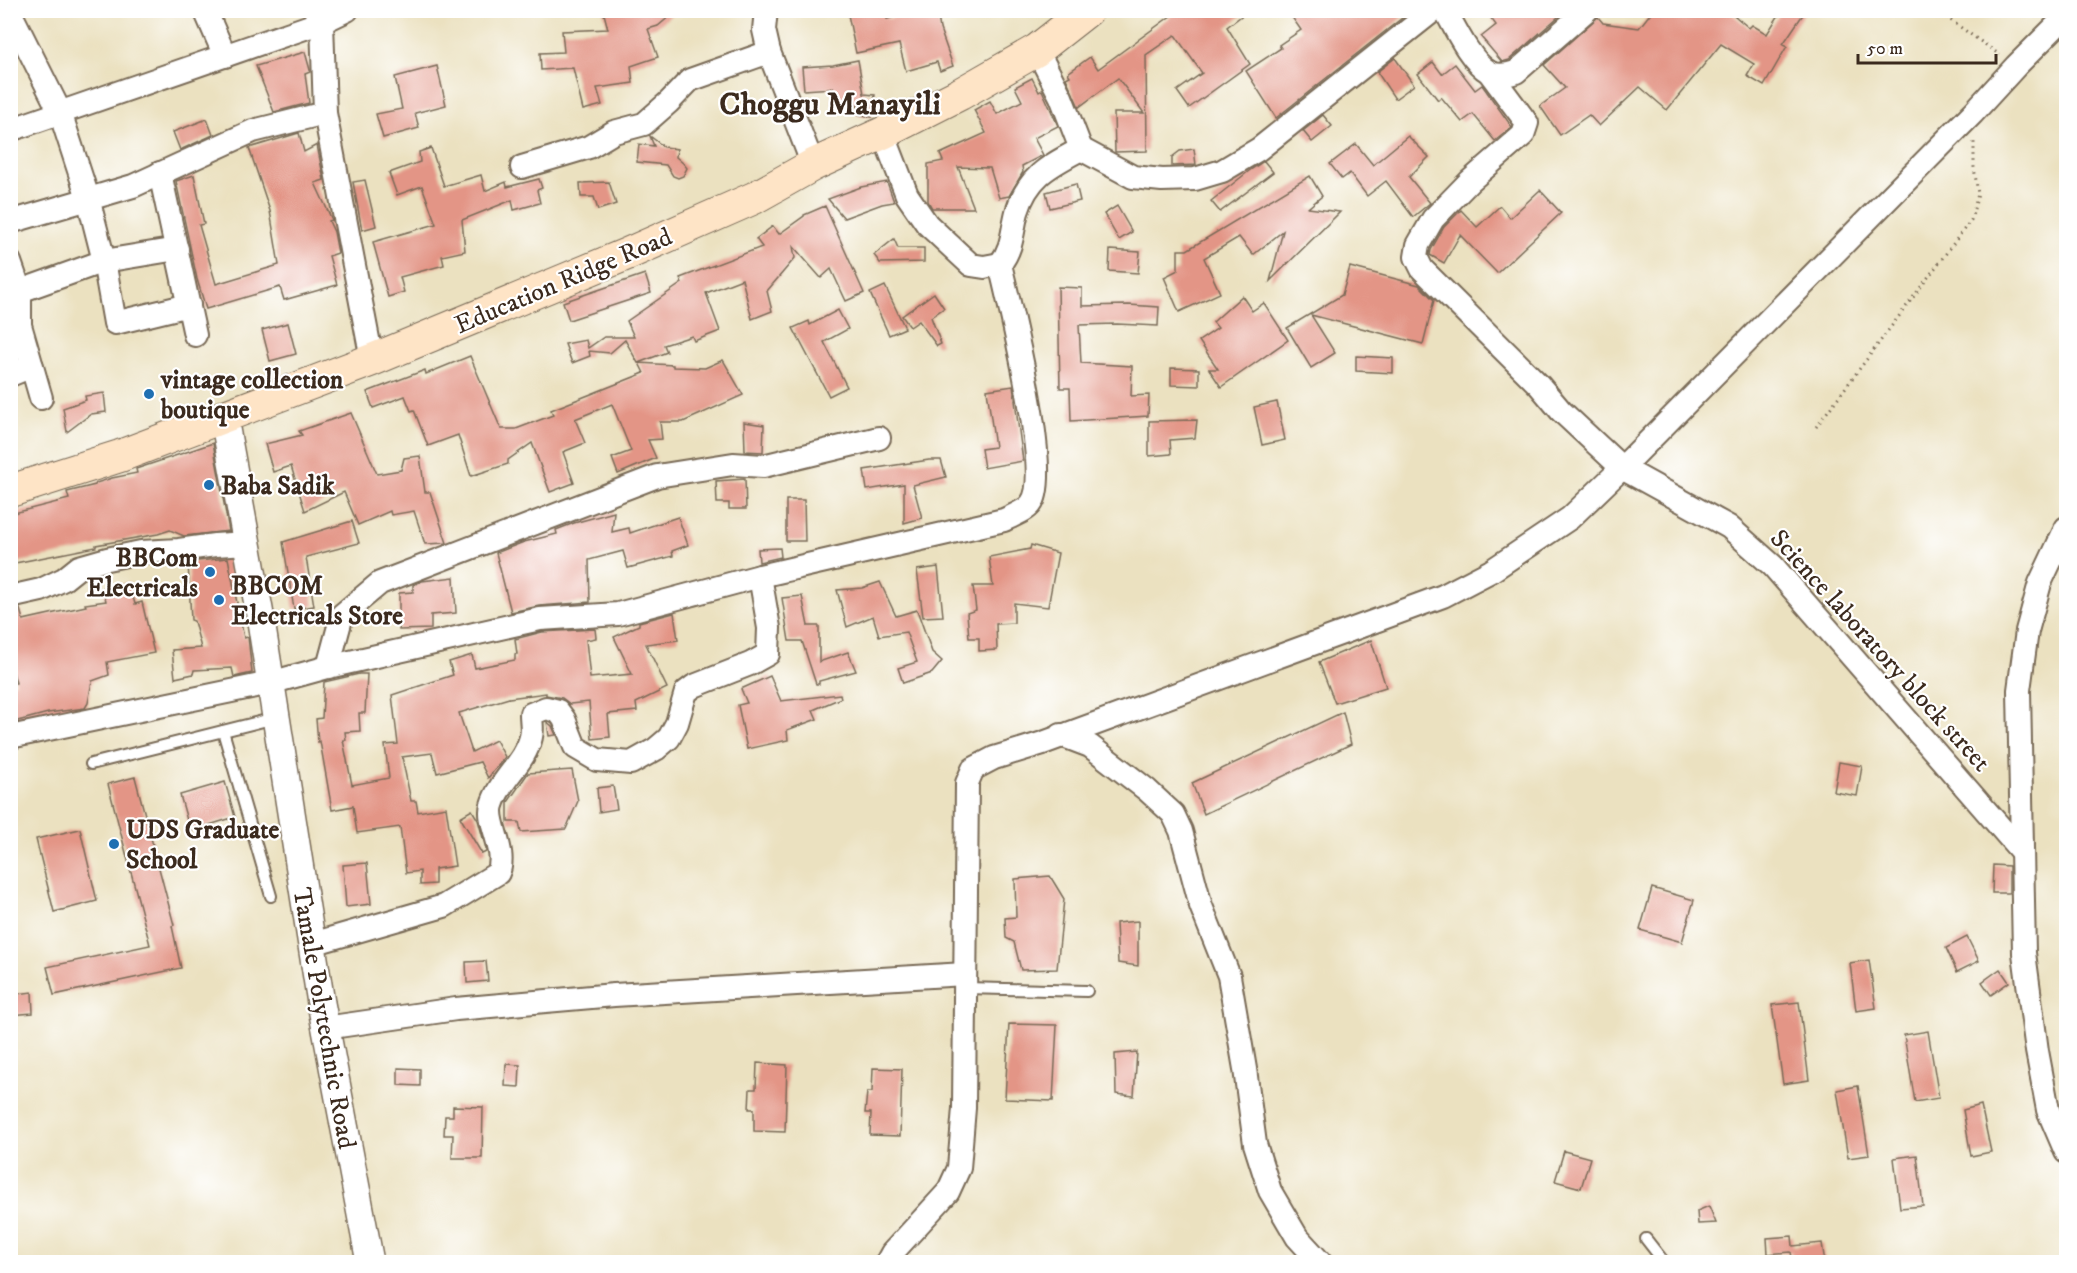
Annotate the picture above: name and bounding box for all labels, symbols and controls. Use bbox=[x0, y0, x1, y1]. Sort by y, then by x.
scale bar bbox=[1858, 27, 1996, 65]
text: 50 m bbox=[1867, 38, 1903, 60]
district label: Choggu Manayili bbox=[719, 85, 941, 125]
street label: Education Ridge Road bbox=[450, 221, 677, 342]
place label: vintage collection boutique bbox=[160, 364, 344, 427]
marker: vintage collection boutique bbox=[142, 387, 156, 401]
place label: Baba Sadik bbox=[221, 470, 336, 503]
marker: Baba Sadik bbox=[202, 478, 216, 492]
street label: Science laboratory block street bbox=[1762, 523, 1997, 779]
place label: BBCom Electricals bbox=[86, 542, 198, 605]
marker: BBCom Electricals bbox=[203, 565, 217, 579]
place label: BBCOM Electricals Store bbox=[231, 570, 403, 633]
marker: BBCOM Electricals Store bbox=[212, 593, 226, 607]
place label: UDS Graduate School bbox=[126, 814, 280, 877]
marker: UDS Graduate School bbox=[107, 837, 121, 851]
street label: Tamale Polytechnic Road bbox=[284, 885, 363, 1152]

